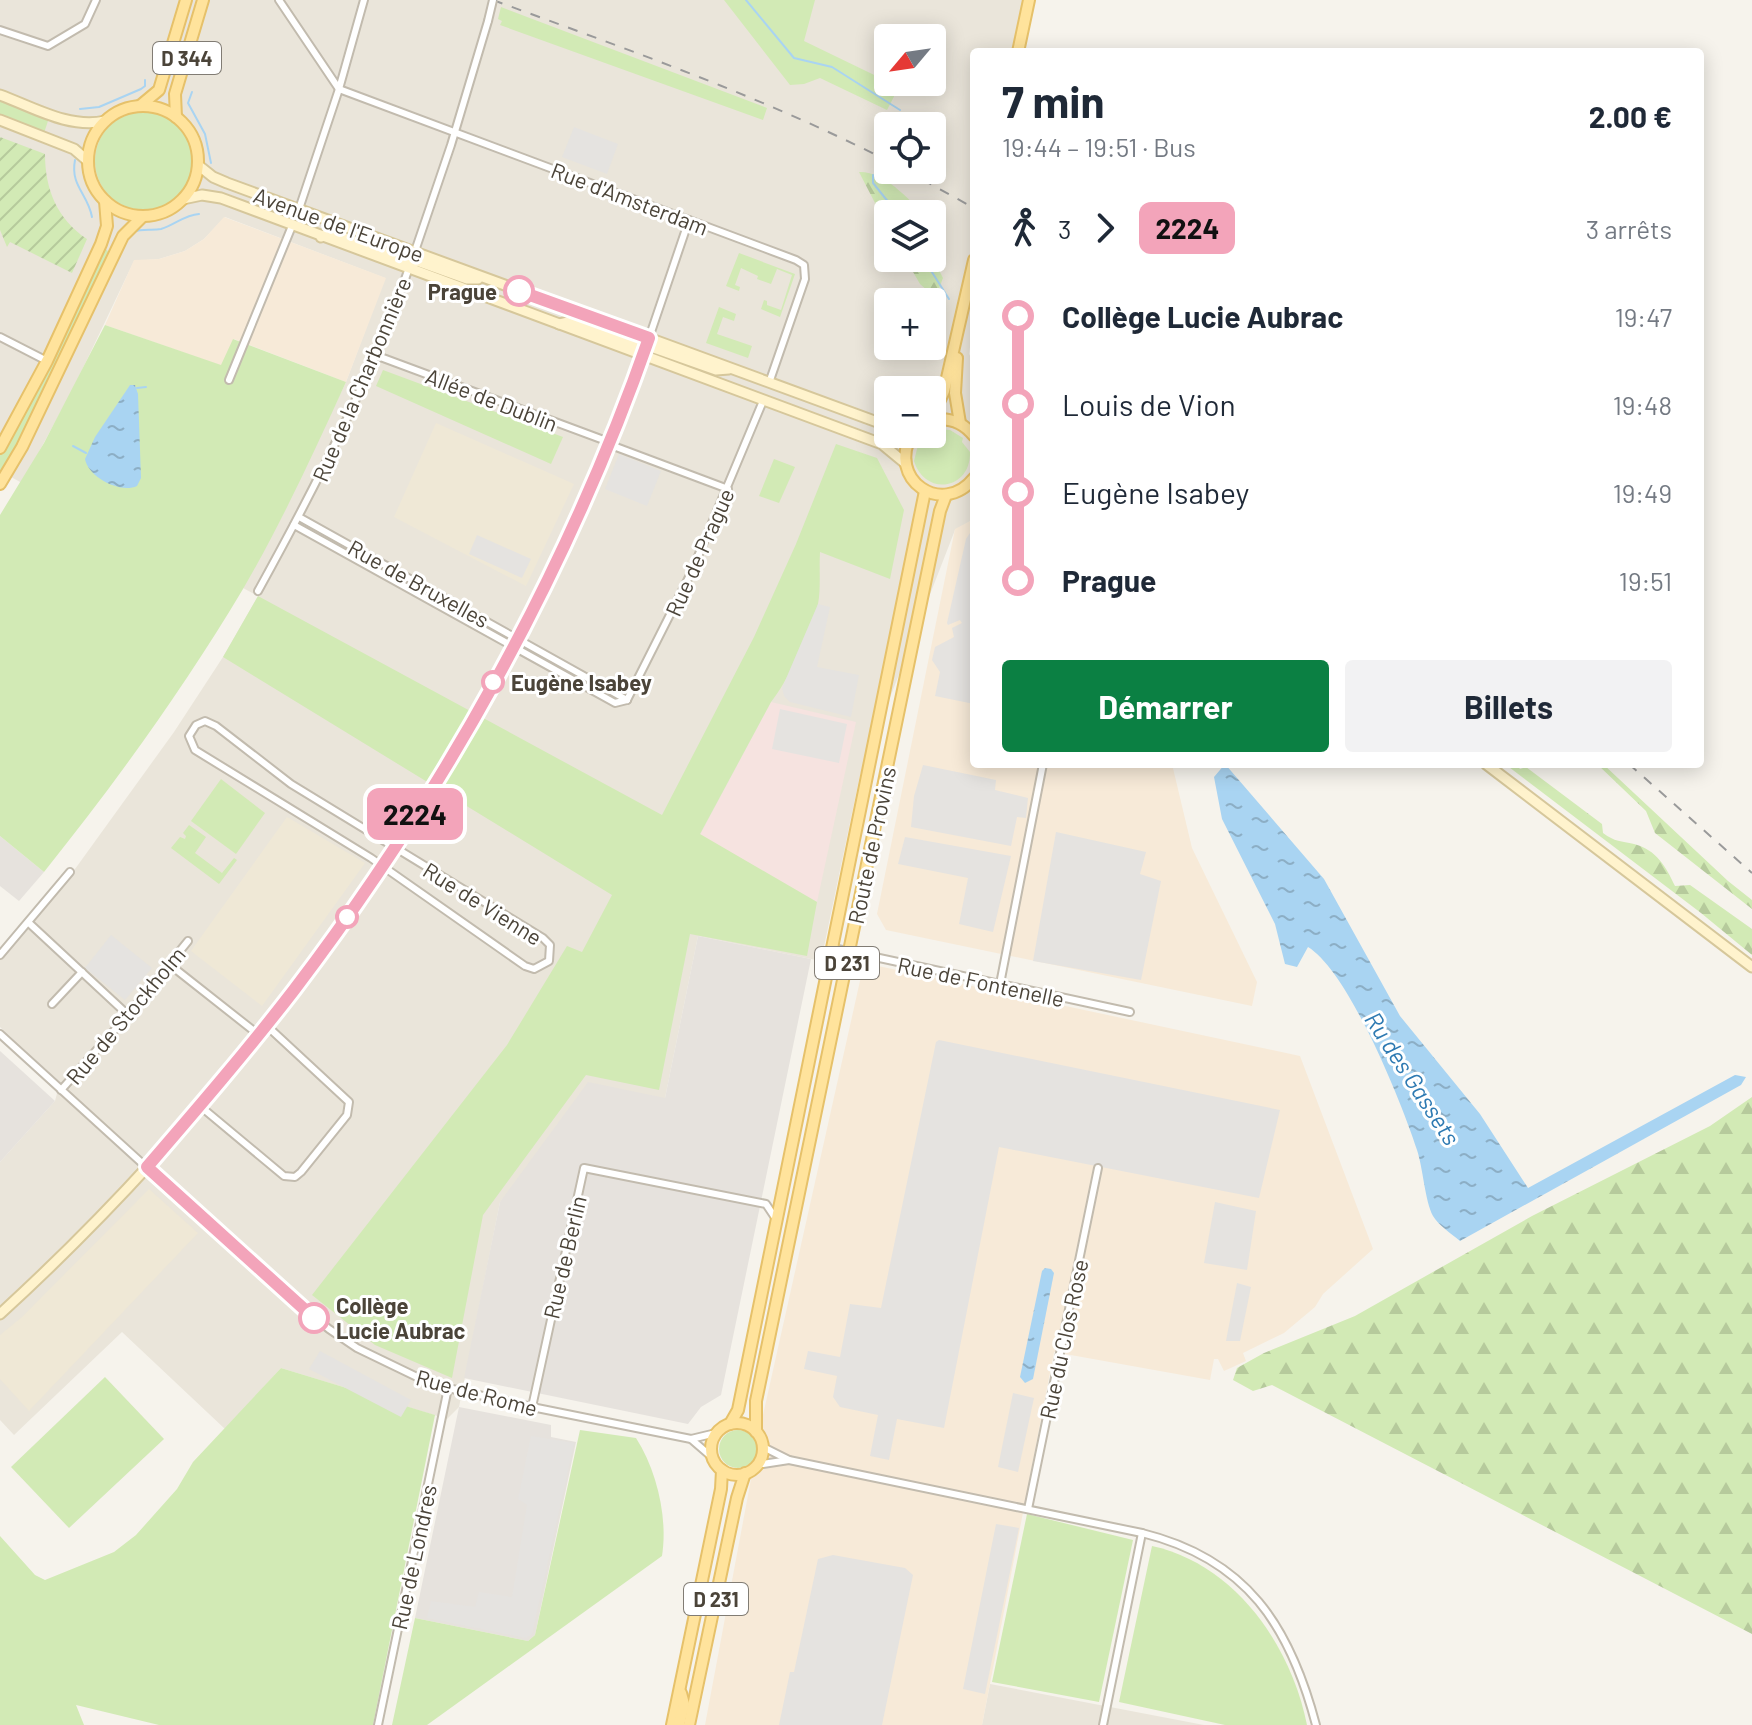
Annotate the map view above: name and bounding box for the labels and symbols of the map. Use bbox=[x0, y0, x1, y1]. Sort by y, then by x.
north arrow bbox=[874, 24, 946, 96]
road number: D 344 bbox=[153, 42, 221, 74]
street label: Rue d'Amsterdam bbox=[548, 156, 712, 240]
street label: Avenue de l'Europe bbox=[250, 181, 428, 267]
street label: Rue de la Charbonnière bbox=[306, 273, 416, 485]
marker: Prague bbox=[504, 276, 534, 306]
place label: Prague bbox=[428, 278, 497, 304]
street label: Allée de Dublin bbox=[422, 362, 562, 436]
street label: Rue de Prague bbox=[659, 484, 739, 620]
street label: Rue de Bruxelles bbox=[344, 534, 494, 632]
place label: Eugène Isabey bbox=[511, 669, 652, 695]
marker: Eugène Isabey bbox=[482, 671, 504, 693]
street label: Route de Provins bbox=[842, 764, 900, 926]
line badge: 2224 bbox=[359, 788, 471, 840]
street label: Rue de Vienne bbox=[419, 856, 547, 950]
unlabelled marker bbox=[336, 906, 358, 928]
street label: Rue de Stockholm bbox=[60, 941, 190, 1089]
road number: D 231 bbox=[815, 947, 879, 979]
street label: Rue de Fontenelle bbox=[895, 951, 1067, 1011]
water label: Ru des Gassets bbox=[1359, 1006, 1467, 1150]
street label: Rue de Berlin bbox=[537, 1193, 591, 1321]
street label: Rue du Clos Rose bbox=[1033, 1257, 1093, 1421]
place label: Collège Lucie Aubrac bbox=[336, 1292, 466, 1343]
marker: Collège Lucie Aubrac bbox=[299, 1303, 329, 1333]
street label: Rue de Rome bbox=[413, 1363, 541, 1421]
street label: Rue de Londres bbox=[385, 1482, 441, 1632]
road number: D 231 bbox=[684, 1583, 748, 1615]

